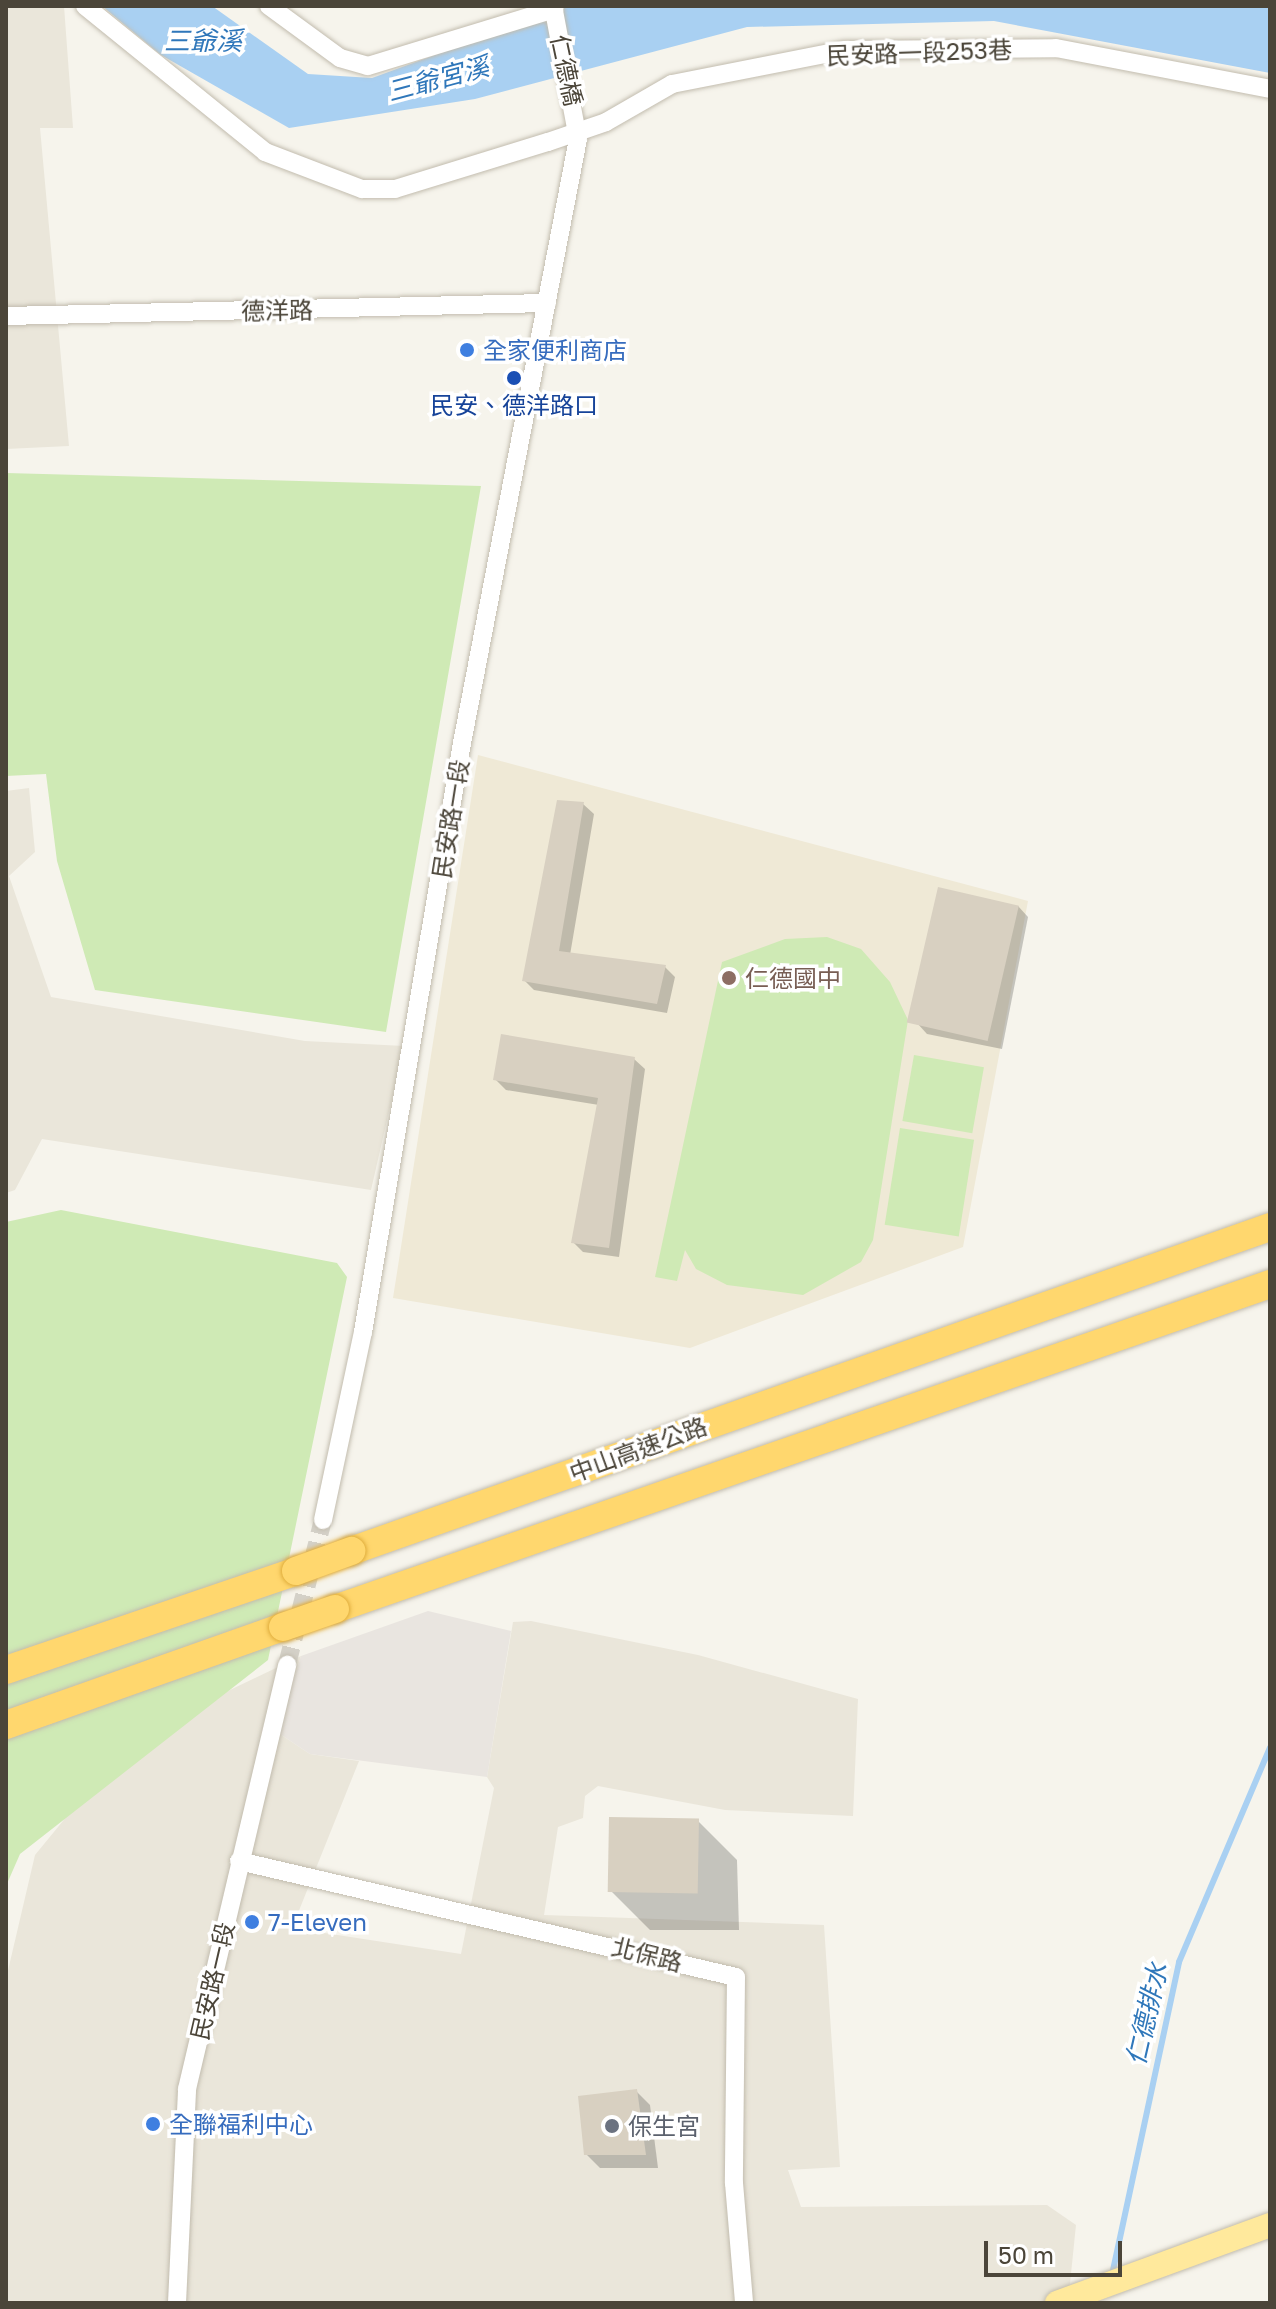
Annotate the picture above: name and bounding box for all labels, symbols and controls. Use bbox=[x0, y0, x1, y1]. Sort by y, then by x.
water label: 三爺溪 bbox=[164, 25, 242, 57]
street label: 仁德橋 bbox=[545, 32, 589, 108]
street label: 民安路一段253巷 bbox=[826, 34, 1012, 70]
water label: 三爺宮溪 bbox=[384, 50, 492, 108]
street label: 德洋路 bbox=[241, 295, 313, 325]
place label: 全家便利商店 bbox=[483, 336, 627, 364]
marker: 全家便利商店 bbox=[458, 341, 476, 359]
marker: 民安、德洋路口 bbox=[505, 369, 523, 387]
place label: 民安、德洋路口 bbox=[430, 391, 598, 419]
street label: 民安路一段 bbox=[426, 757, 474, 881]
place label: 仁德國中 bbox=[745, 964, 841, 992]
marker: 仁德國中 bbox=[720, 969, 738, 987]
street label: 中山高速公路 bbox=[565, 1411, 711, 1487]
place label: 7-Eleven bbox=[268, 1908, 367, 1936]
marker: 7-Eleven bbox=[243, 1913, 261, 1931]
street label: 民安路一段 bbox=[184, 1919, 240, 2043]
street label: 北保路 bbox=[609, 1931, 685, 1977]
water label: 仁德排水 bbox=[1120, 1960, 1174, 2068]
place label: 全聯福利中心 bbox=[169, 2110, 313, 2138]
place label: 保生宮 bbox=[628, 2112, 700, 2140]
marker: 全聯福利中心 bbox=[144, 2115, 162, 2133]
marker: 保生宮 bbox=[603, 2117, 621, 2135]
scale bar bbox=[988, 2225, 1126, 2275]
text: 50 m bbox=[998, 2240, 1054, 2269]

